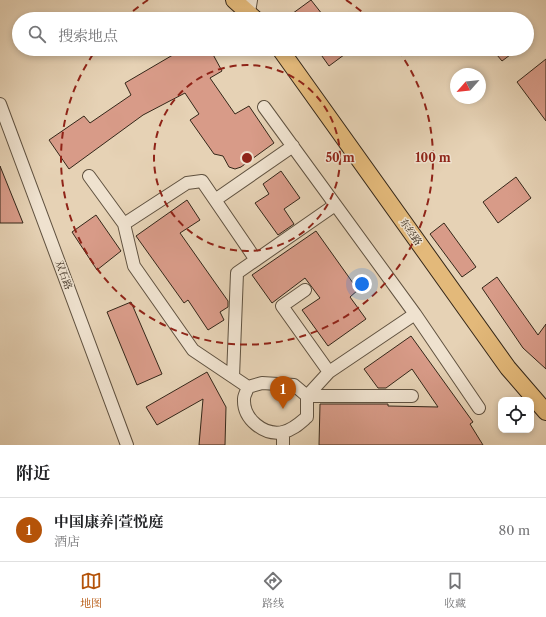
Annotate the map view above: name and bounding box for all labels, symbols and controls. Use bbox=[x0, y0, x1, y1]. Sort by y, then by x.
search box bbox=[12, 12, 534, 56]
icon: search bbox=[26, 23, 48, 45]
text: 搜索地点 bbox=[58, 26, 118, 45]
north arrow bbox=[450, 68, 486, 104]
text: 50 m bbox=[325, 150, 355, 165]
text: 100 m bbox=[415, 150, 451, 165]
centre of rings bbox=[240, 151, 254, 165]
street label: 东经路 bbox=[397, 216, 425, 248]
street label: 双石路 bbox=[53, 259, 75, 291]
your location bbox=[352, 274, 372, 294]
pin: 1 bbox=[270, 376, 296, 409]
map controls bbox=[498, 397, 534, 433]
button: locate bbox=[498, 397, 534, 433]
text: 附近 bbox=[16, 463, 50, 483]
text: 中国康养|萱悦庭 bbox=[54, 512, 163, 531]
text: 1 bbox=[26, 522, 32, 538]
text: 80 m bbox=[498, 522, 530, 538]
text: 酒店 bbox=[54, 533, 80, 549]
tab: 地图 bbox=[80, 570, 102, 610]
tab: 路线 bbox=[262, 570, 284, 610]
tab: 收藏 bbox=[444, 570, 466, 610]

